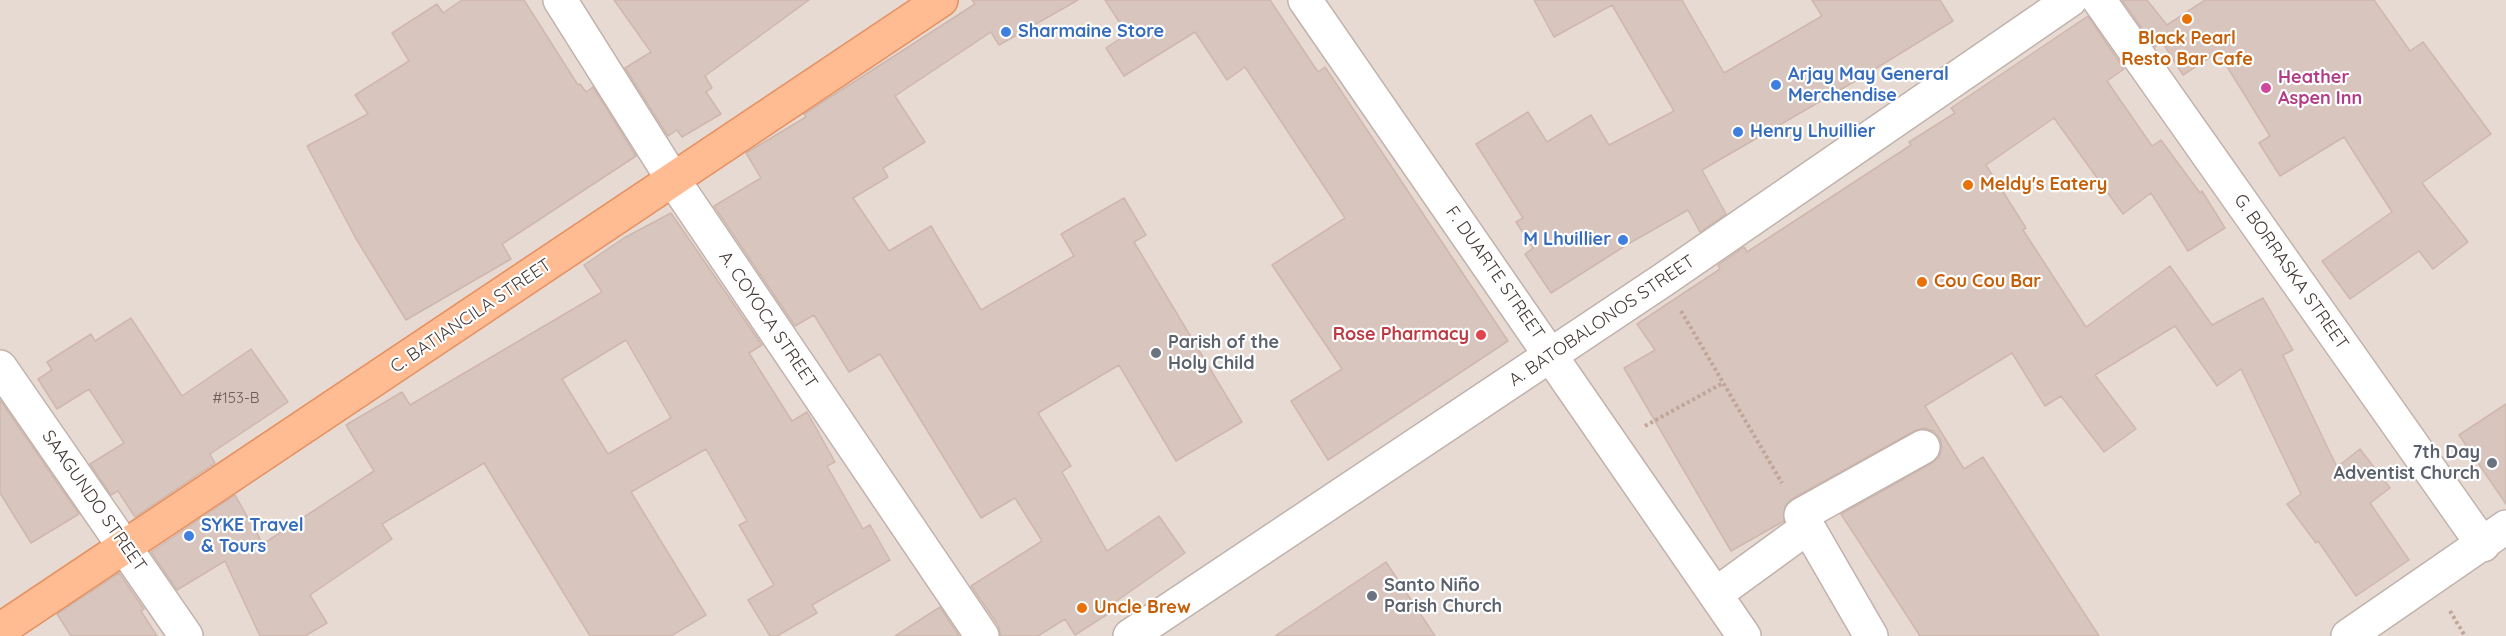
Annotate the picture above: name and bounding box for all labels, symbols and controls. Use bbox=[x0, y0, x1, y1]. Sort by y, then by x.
marker: Black Pearl Resto Bar Cafe bbox=[2180, 12, 2194, 26]
place label: Sharmaine Store bbox=[1018, 21, 1164, 43]
marker: Sharmaine Store bbox=[999, 25, 1013, 39]
place label: Black Pearl Resto Bar Cafe bbox=[2121, 28, 2253, 70]
place label: Arjay May General Merchendise bbox=[1788, 64, 1949, 106]
place label: Heather Aspen Inn bbox=[2278, 67, 2362, 110]
marker: Arjay May General Merchendise bbox=[1769, 78, 1783, 92]
marker: Heather Aspen Inn bbox=[2259, 81, 2273, 95]
place label: Henry Lhuillier bbox=[1750, 121, 1876, 143]
marker: Henry Lhuillier bbox=[1731, 125, 1745, 139]
place label: Meldy's Eatery bbox=[1980, 174, 2107, 196]
marker: Meldy's Eatery bbox=[1961, 178, 1975, 192]
street label: G. BORRASKA STREET bbox=[2229, 190, 2353, 354]
street label: F. DUARTE STREET bbox=[1441, 202, 1549, 344]
place label: M Lhuillier bbox=[1523, 229, 1611, 251]
marker: M Lhuillier bbox=[1616, 233, 1630, 247]
street label: A. COYOCA STREET bbox=[714, 247, 822, 393]
street label: A. BATOBALONOS STREET bbox=[1505, 251, 1699, 391]
street label: C. BATIANCILA STREET bbox=[387, 254, 555, 378]
place label: Cou Cou Bar bbox=[1934, 271, 2041, 293]
marker: Cou Cou Bar bbox=[1915, 275, 1929, 289]
place label: Rose Pharmacy bbox=[1333, 324, 1469, 346]
marker: Rose Pharmacy bbox=[1474, 328, 1488, 342]
place label: Parish of the Holy Child bbox=[1168, 332, 1279, 374]
marker: Parish of the Holy Child bbox=[1149, 346, 1163, 360]
house number: #153-B bbox=[212, 389, 260, 407]
street label: SAAGUNDO STREET bbox=[37, 426, 151, 576]
place label: 7th Day Adventist Church bbox=[2333, 442, 2480, 484]
marker: 7th Day Adventist Church bbox=[2485, 456, 2499, 470]
place label: SYKE Travel & Tours bbox=[201, 515, 304, 558]
marker: SYKE Travel & Tours bbox=[182, 529, 196, 543]
place label: Santo Niño Parish Church bbox=[1384, 575, 1502, 618]
marker: Santo Niño Parish Church bbox=[1365, 589, 1379, 603]
place label: Uncle Brew bbox=[1094, 597, 1191, 619]
marker: Uncle Brew bbox=[1075, 601, 1089, 615]

